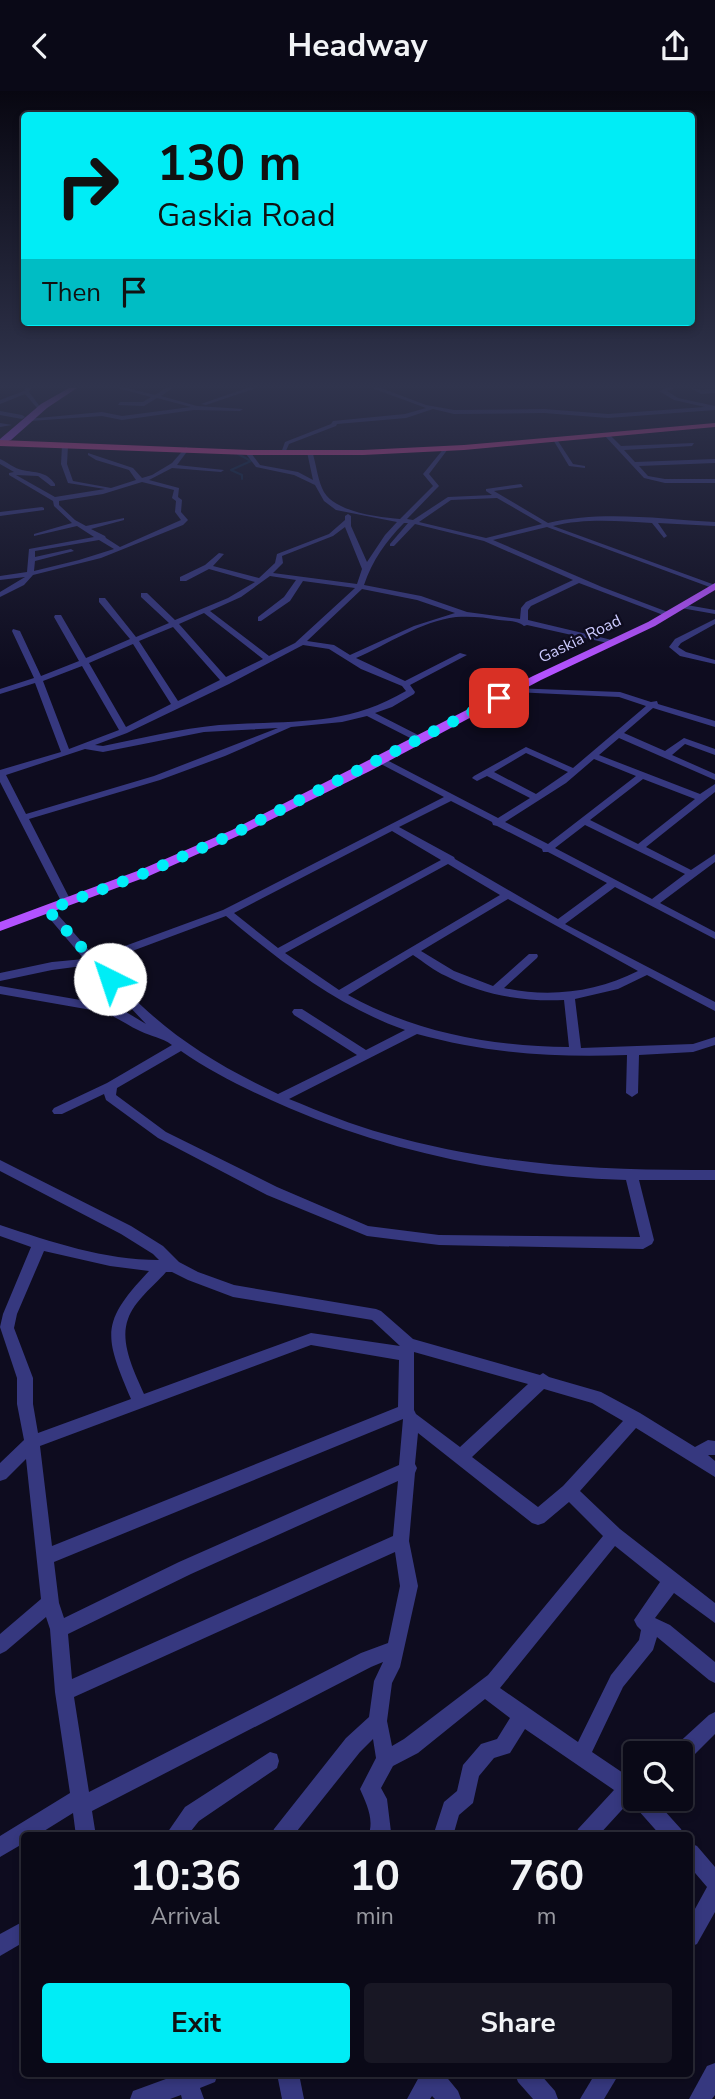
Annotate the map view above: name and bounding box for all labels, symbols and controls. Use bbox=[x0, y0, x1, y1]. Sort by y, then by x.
text: Headway bbox=[288, 24, 427, 67]
icon: back bbox=[21, 27, 59, 65]
icon: share bbox=[656, 27, 694, 65]
text: 130 m bbox=[157, 130, 301, 197]
icon: right bbox=[42, 140, 133, 231]
text: Gaskia Road bbox=[157, 194, 336, 237]
icon: arrive bbox=[115, 273, 153, 311]
text: Then bbox=[42, 275, 101, 310]
street label: Gaskia Road bbox=[535, 610, 625, 668]
pin bbox=[469, 668, 529, 728]
icon: arrive bbox=[480, 679, 518, 717]
position arrow bbox=[73, 942, 147, 1016]
map controls bbox=[623, 1741, 693, 1811]
button: search bbox=[623, 1741, 693, 1811]
text: 10:36 bbox=[130, 1848, 241, 1905]
text: 10 bbox=[350, 1848, 400, 1905]
text: 760 bbox=[509, 1848, 584, 1905]
text: Arrival bbox=[151, 1901, 220, 1932]
text: min bbox=[356, 1901, 394, 1932]
text: m bbox=[537, 1901, 556, 1932]
button: Exit bbox=[42, 1983, 350, 2063]
button: Share bbox=[364, 1983, 672, 2063]

